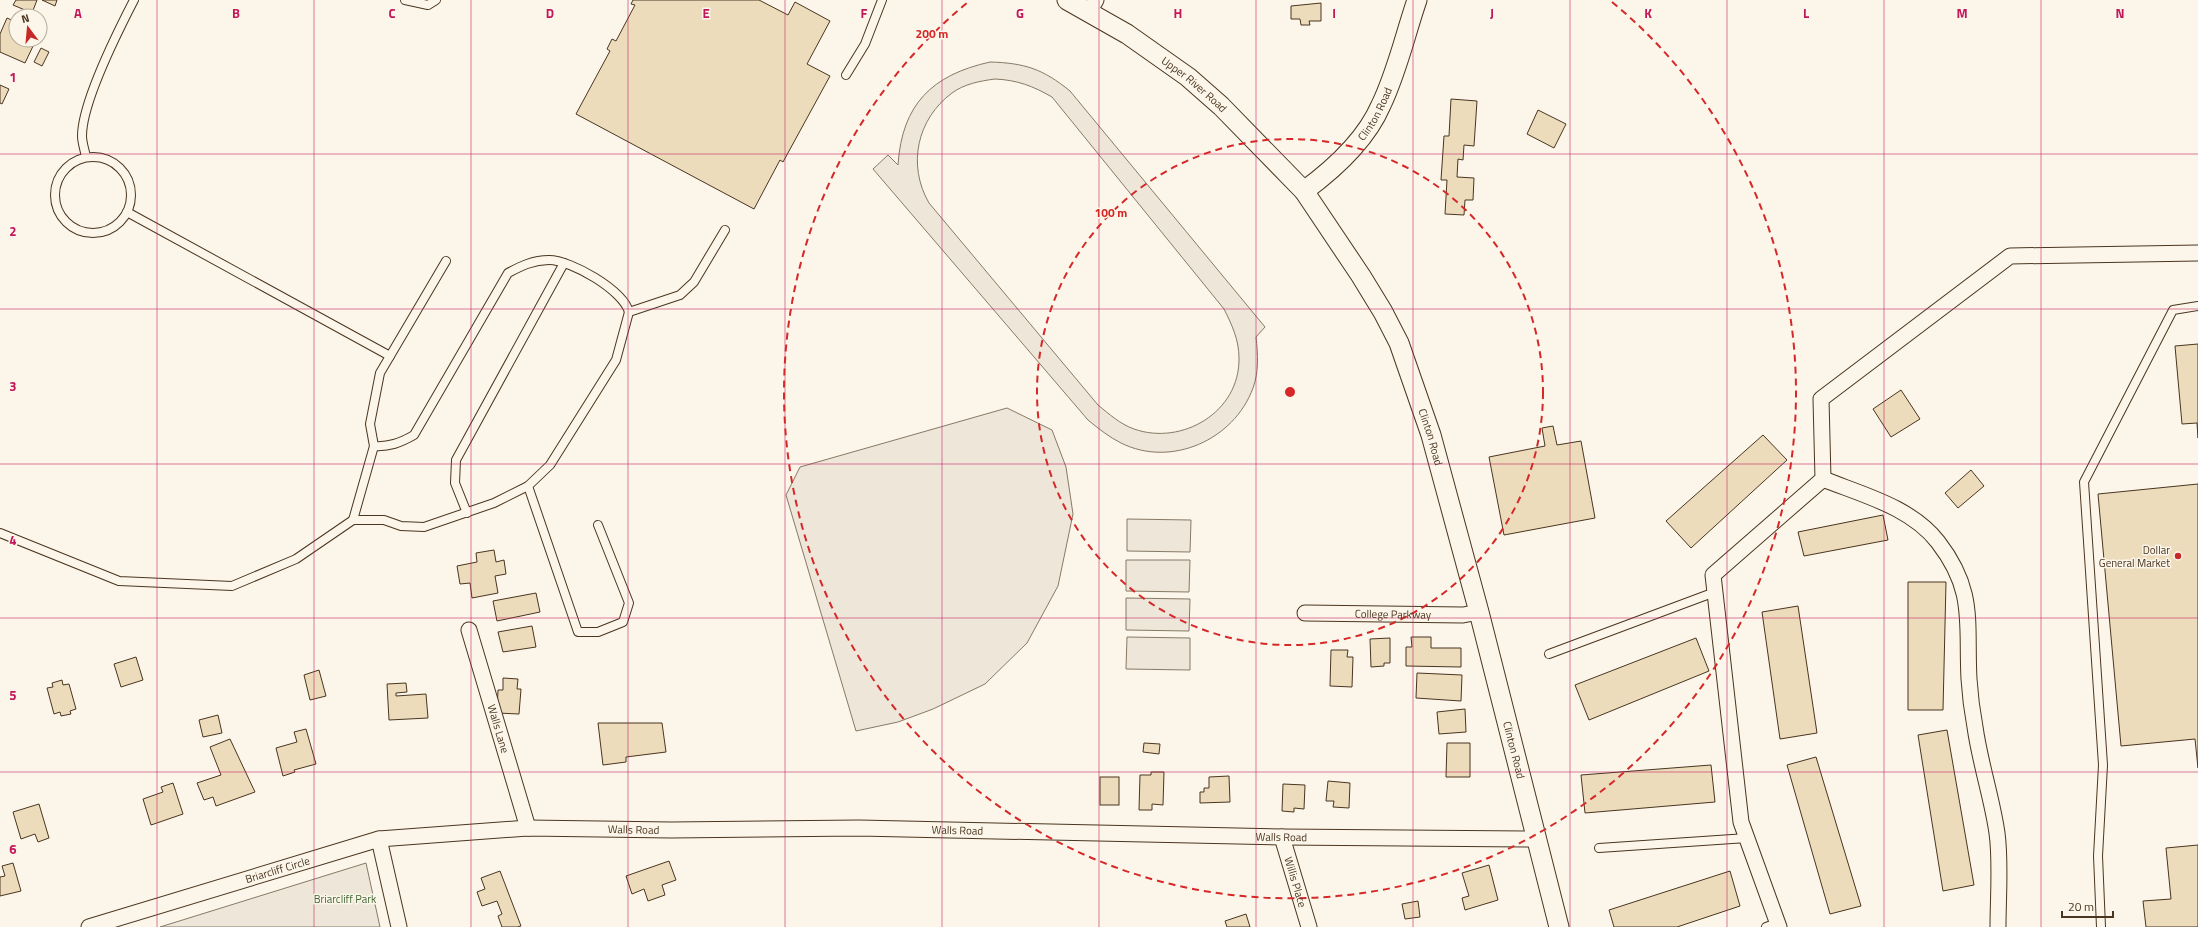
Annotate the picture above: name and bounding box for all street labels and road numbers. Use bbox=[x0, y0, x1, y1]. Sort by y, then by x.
street label: Upper River Road bbox=[1158, 53, 1231, 116]
street label: Clinton Road bbox=[1354, 85, 1396, 144]
street label: Clinton Road bbox=[1414, 406, 1447, 467]
street label: College Parkway bbox=[1355, 606, 1432, 623]
street label: Walls Lane bbox=[484, 702, 513, 755]
street label: Clinton Road bbox=[1499, 720, 1529, 781]
street label: Walls Road bbox=[608, 821, 660, 838]
street label: Walls Road bbox=[932, 822, 984, 839]
street label: Walls Road bbox=[1255, 828, 1307, 845]
street label: Briarcliff Circle bbox=[243, 852, 312, 887]
street label: Willis Place bbox=[1280, 855, 1311, 910]

